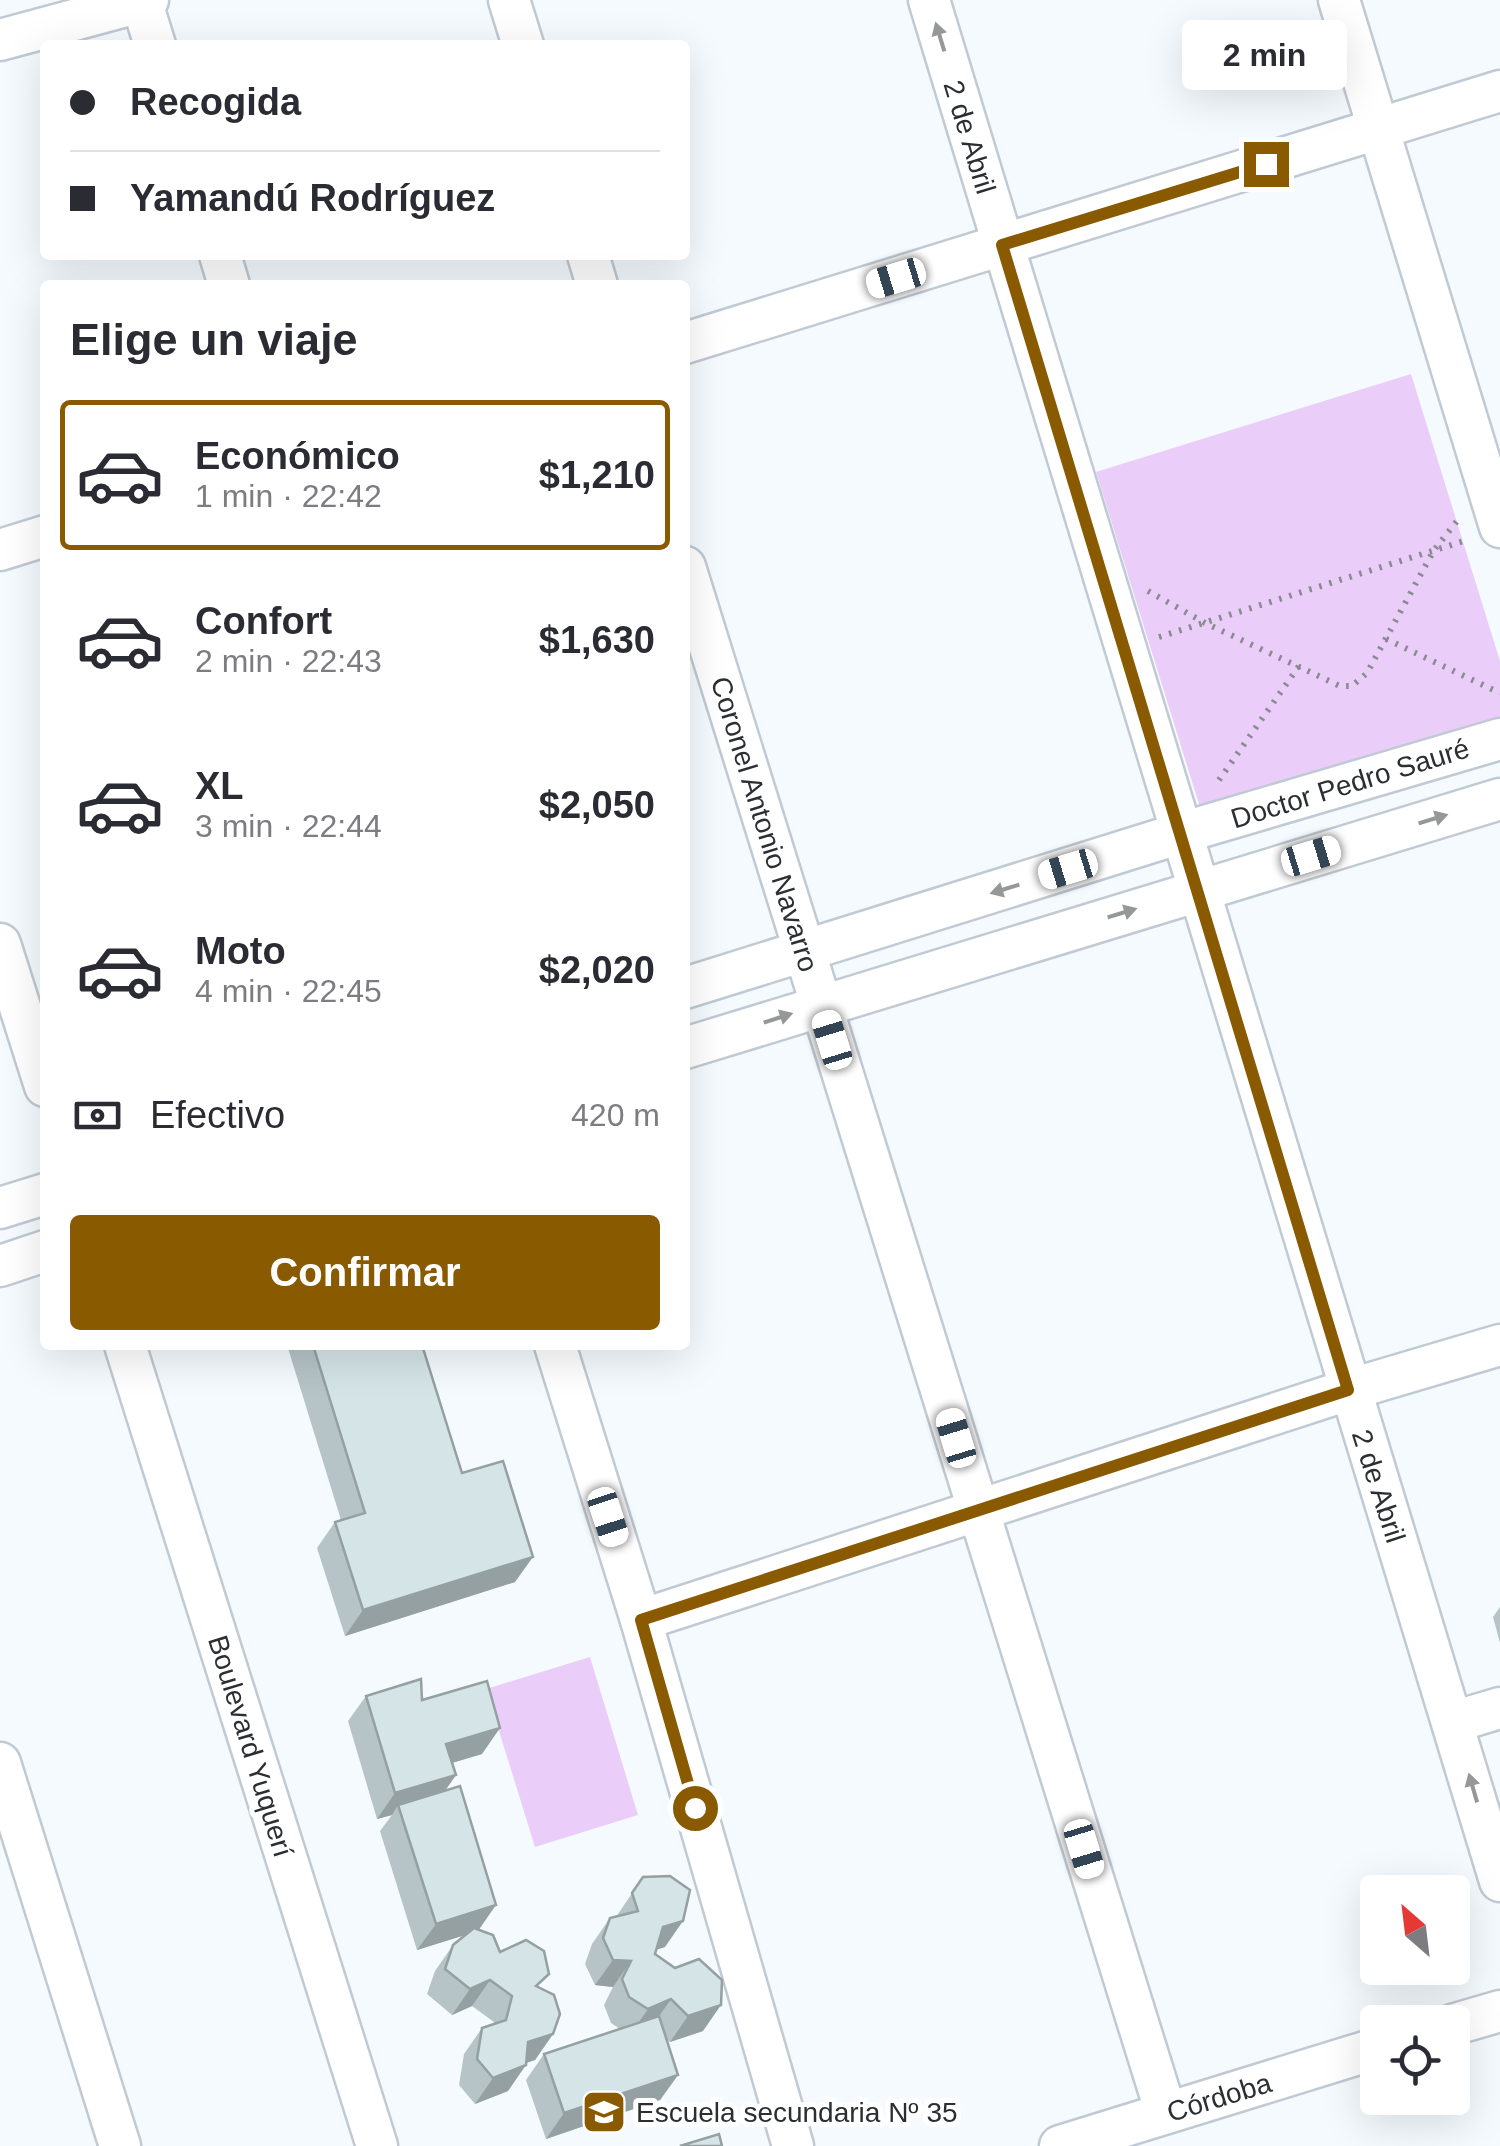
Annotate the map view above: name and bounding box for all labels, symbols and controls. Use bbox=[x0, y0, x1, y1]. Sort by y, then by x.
callout: 2 min bbox=[1184, 19, 1348, 89]
one-way arrow bbox=[932, 21, 947, 52]
text: 2 min bbox=[1223, 37, 1306, 73]
street label: 2 de Abril bbox=[938, 77, 1001, 198]
text: Recogida bbox=[130, 81, 301, 123]
route end bbox=[1244, 142, 1289, 187]
text: Yamandú Rodríguez bbox=[130, 177, 495, 219]
car bbox=[863, 255, 929, 301]
text: Elige un viaje bbox=[70, 314, 358, 365]
icon: car bbox=[75, 430, 165, 520]
text: Económico bbox=[195, 435, 400, 477]
text: $1,210 bbox=[539, 454, 655, 496]
text: 1 min · 22:42 bbox=[195, 478, 382, 514]
icon: car bbox=[75, 595, 165, 685]
text: Confort bbox=[195, 600, 332, 642]
text: $1,630 bbox=[539, 619, 655, 661]
text: 2 min · 22:43 bbox=[195, 643, 382, 679]
street label: Coronel Antonio Navarro bbox=[705, 673, 824, 975]
street label: Doctor Pedro Sauré bbox=[1227, 732, 1473, 834]
icon: car bbox=[75, 760, 165, 850]
text: XL bbox=[195, 765, 244, 807]
text: $2,050 bbox=[539, 784, 655, 826]
text: 3 min · 22:44 bbox=[195, 808, 382, 844]
one-way arrow bbox=[1418, 811, 1449, 826]
car bbox=[1278, 833, 1344, 879]
car bbox=[1035, 846, 1101, 892]
one-way arrow bbox=[989, 882, 1019, 897]
one-way arrow bbox=[1107, 905, 1138, 920]
icon: car bbox=[75, 925, 165, 1015]
text: Moto bbox=[195, 930, 286, 972]
text: $2,020 bbox=[539, 949, 655, 991]
text: 4 min · 22:45 bbox=[195, 973, 382, 1009]
car bbox=[809, 1007, 855, 1073]
one-way arrow bbox=[763, 1010, 793, 1025]
icon: cash bbox=[70, 1088, 125, 1143]
text: Efectivo bbox=[150, 1094, 285, 1136]
text: 420 m bbox=[571, 1097, 660, 1133]
button: Confirmar bbox=[70, 1215, 660, 1330]
car bbox=[933, 1405, 979, 1471]
street label: 2 de Abril bbox=[1346, 1426, 1411, 1546]
car bbox=[584, 1484, 632, 1550]
street label: Boulevard Yuquerí bbox=[202, 1632, 299, 1861]
one-way arrow bbox=[1465, 1772, 1480, 1803]
route start bbox=[673, 1786, 718, 1831]
car bbox=[1061, 1816, 1107, 1882]
north arrow bbox=[1360, 1875, 1470, 1985]
map controls bbox=[1360, 1875, 1470, 2115]
button: locate bbox=[1360, 2005, 1470, 2115]
street label: Córdoba bbox=[1163, 2067, 1275, 2128]
school or university icon: Escuela secundaria Nº 35 bbox=[581, 2089, 627, 2135]
place label: Escuela secundaria Nº 35 bbox=[636, 2097, 958, 2128]

